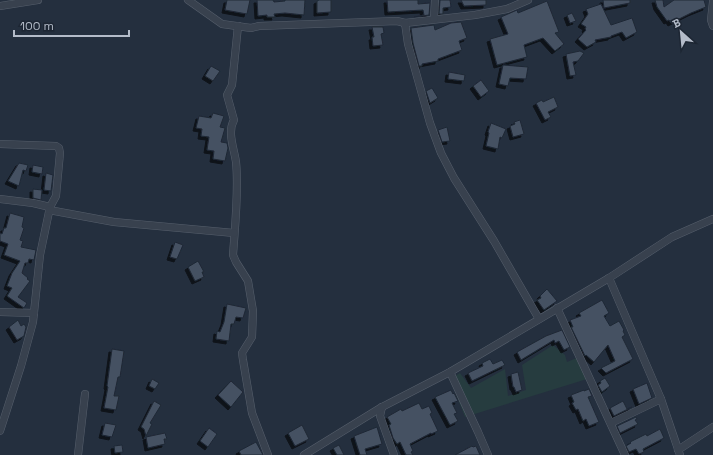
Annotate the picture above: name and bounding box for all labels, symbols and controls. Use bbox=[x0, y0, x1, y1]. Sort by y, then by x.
scale bar bbox=[14, 12, 129, 38]
north arrow bbox=[661, 12, 701, 52]
text: B bbox=[670, 15, 683, 31]
text: 100 m bbox=[20, 18, 54, 34]

